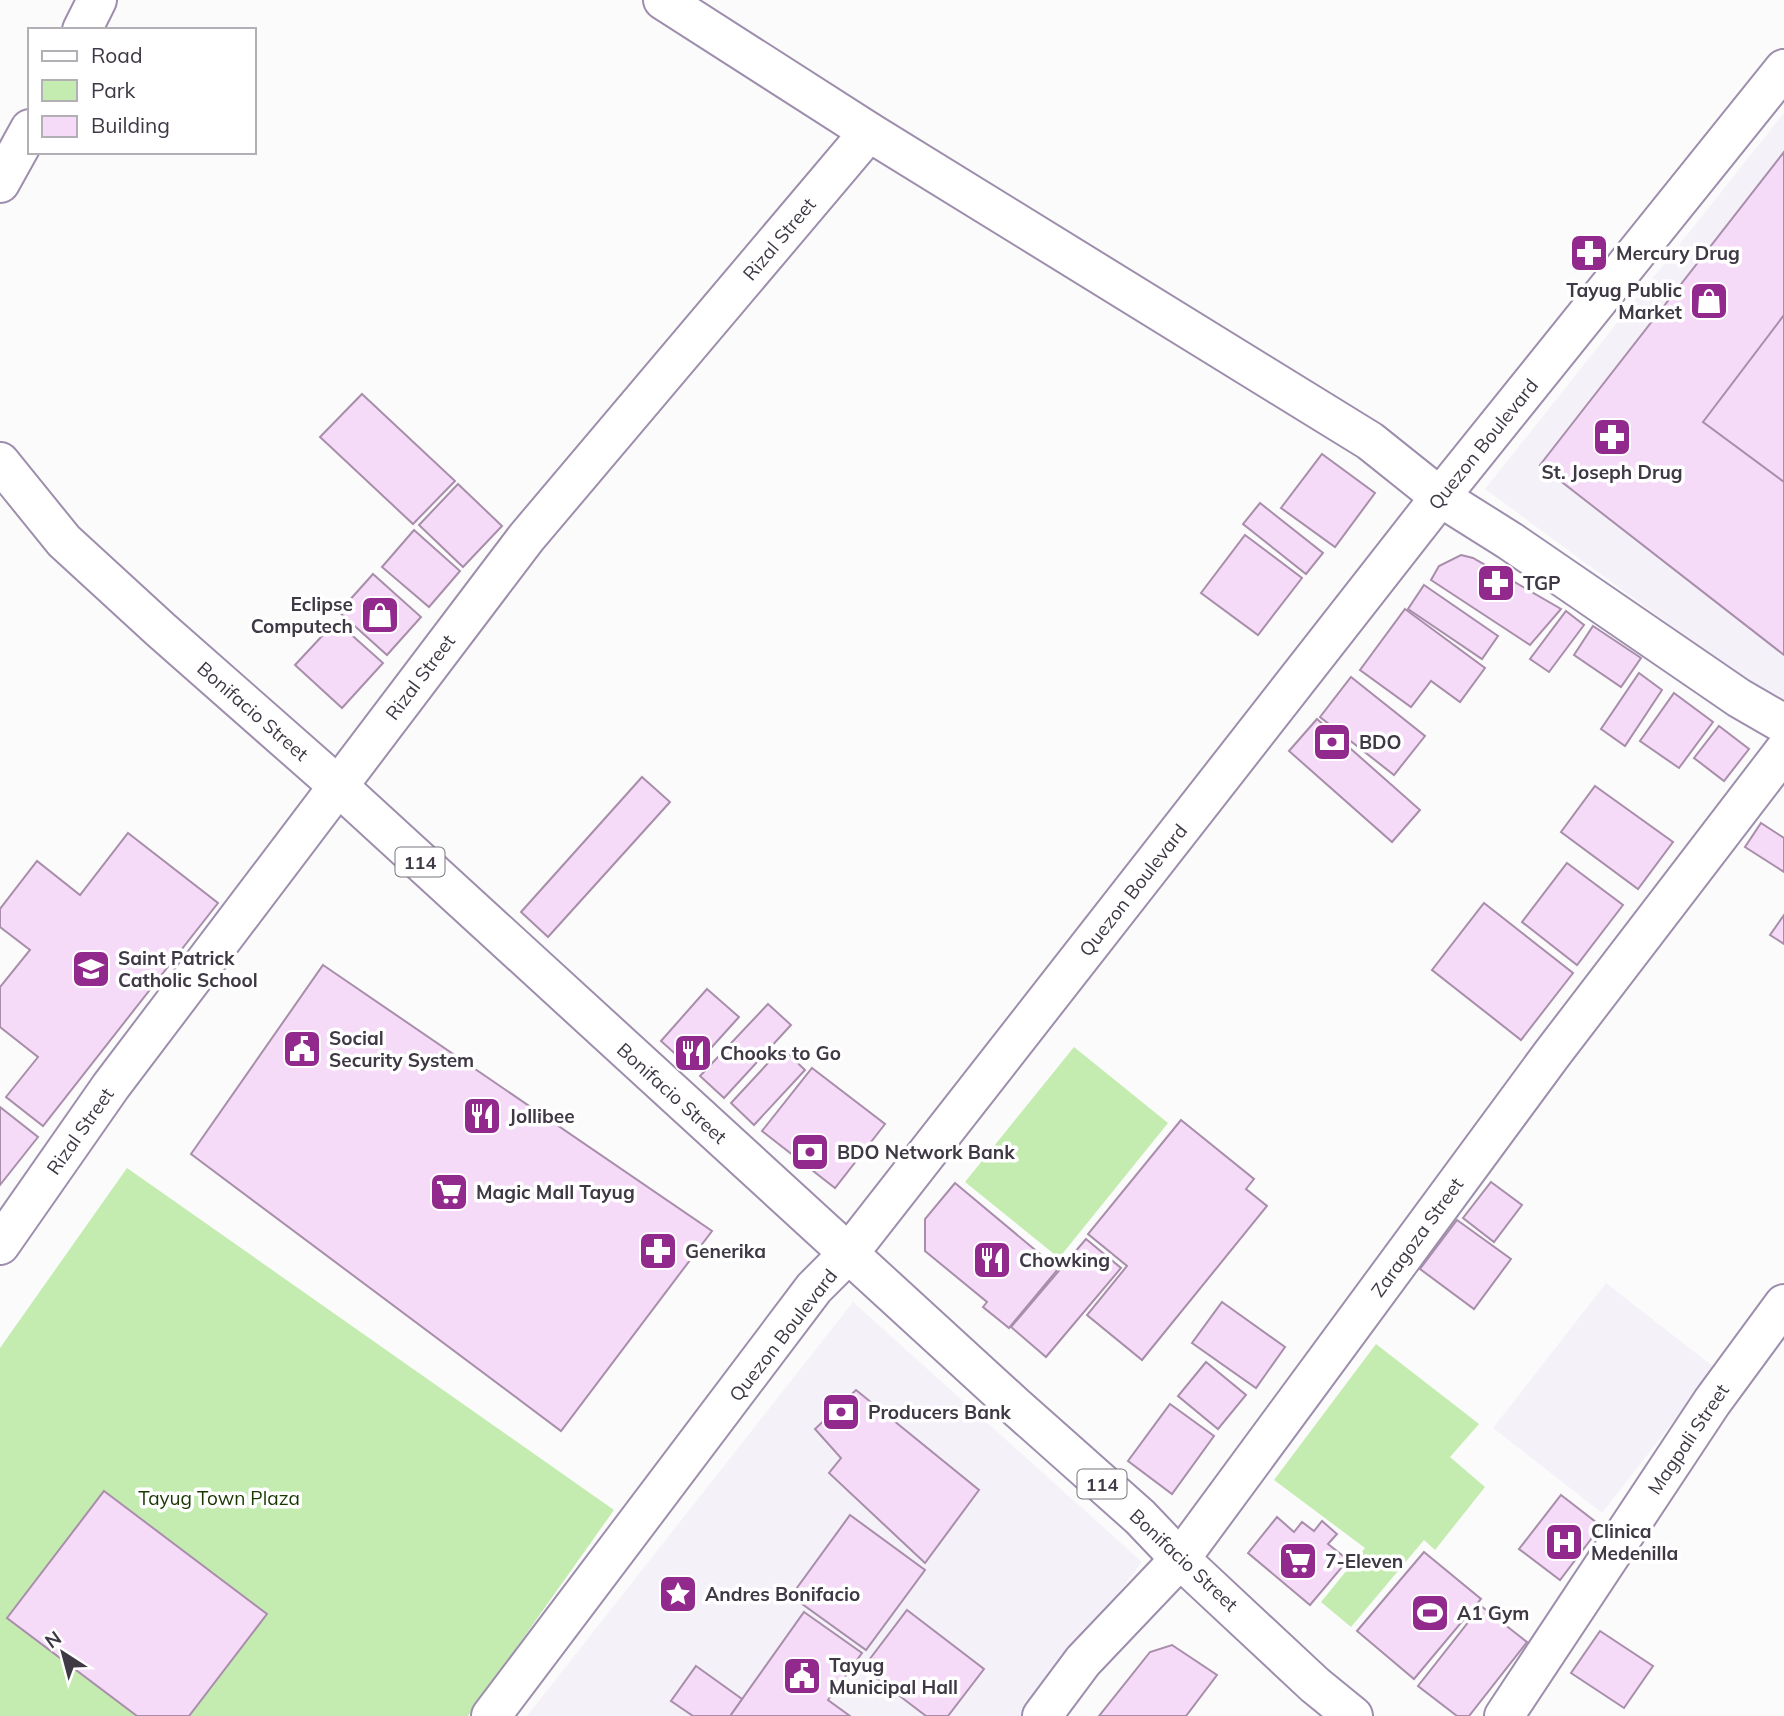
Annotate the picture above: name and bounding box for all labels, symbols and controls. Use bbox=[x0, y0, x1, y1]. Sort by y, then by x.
legend bbox=[28, 28, 256, 154]
text: Road bbox=[91, 42, 142, 68]
text: Park bbox=[91, 77, 135, 103]
text: Building bbox=[91, 112, 170, 138]
street label: Rizal Street bbox=[737, 192, 821, 285]
pharmacy icon: Mercury Drug bbox=[1568, 232, 1610, 274]
place label: Mercury Drug bbox=[1616, 241, 1740, 265]
place label: Tayug Public Market bbox=[1566, 278, 1682, 324]
shop icon: Tayug Public Market bbox=[1688, 280, 1730, 322]
street label: Quezon Boulevard bbox=[1423, 374, 1543, 514]
pharmacy icon: St. Joseph Drug bbox=[1591, 416, 1633, 458]
place label: St. Joseph Drug bbox=[1541, 460, 1683, 484]
pharmacy icon: TGP bbox=[1475, 562, 1517, 604]
place label: TGP bbox=[1523, 571, 1561, 595]
place label: Eclipse Computech bbox=[251, 592, 353, 638]
shop icon: Eclipse Computech bbox=[359, 594, 401, 636]
street label: Rizal Street bbox=[380, 629, 460, 724]
street label: Bonifacio Street bbox=[193, 656, 314, 766]
bank icon: BDO bbox=[1311, 721, 1353, 763]
place label: BDO bbox=[1359, 730, 1402, 754]
street label: Quezon Boulevard bbox=[1074, 819, 1192, 961]
road number: 114 bbox=[396, 848, 444, 876]
place label: Saint Patrick Catholic School bbox=[118, 946, 258, 992]
school or university icon: Saint Patrick Catholic School bbox=[70, 948, 112, 990]
place label: Social Security System bbox=[329, 1026, 474, 1072]
public building icon: Social Security System bbox=[281, 1028, 323, 1070]
restaurant icon: Chooks to Go bbox=[672, 1032, 714, 1074]
street label: Bonifacio Street bbox=[612, 1037, 732, 1149]
place label: Chooks to Go bbox=[720, 1041, 841, 1065]
street label: Rizal Street bbox=[41, 1083, 119, 1179]
restaurant icon: Jollibee bbox=[461, 1095, 503, 1137]
place label: Jollibee bbox=[509, 1104, 575, 1128]
bank icon: BDO Network Bank bbox=[789, 1131, 831, 1173]
place label: BDO Network Bank bbox=[837, 1140, 1015, 1164]
supermarket icon: Magic Mall Tayug bbox=[428, 1171, 470, 1213]
street label: Zaragoza Street bbox=[1366, 1172, 1469, 1301]
place label: Magic Mall Tayug bbox=[476, 1180, 635, 1204]
pharmacy icon: Generika bbox=[637, 1230, 679, 1272]
place label: Generika bbox=[685, 1239, 766, 1263]
restaurant icon: Chowking bbox=[971, 1239, 1013, 1281]
place label: Chowking bbox=[1019, 1248, 1110, 1272]
street label: Quezon Boulevard bbox=[724, 1264, 842, 1406]
street label: Magpali Street bbox=[1642, 1379, 1734, 1499]
bank icon: Producers Bank bbox=[820, 1391, 862, 1433]
place label: Producers Bank bbox=[868, 1400, 1011, 1424]
road number: 114 bbox=[1078, 1470, 1126, 1498]
park label: Tayug Town Plaza bbox=[138, 1486, 300, 1510]
street label: Bonifacio Street bbox=[1125, 1504, 1243, 1617]
place label: Clinica Medenilla bbox=[1591, 1519, 1678, 1565]
hospital icon: Clinica Medenilla bbox=[1543, 1521, 1585, 1563]
supermarket icon: 7-Eleven bbox=[1277, 1540, 1319, 1582]
place label: 7-Eleven bbox=[1325, 1549, 1403, 1573]
place icon: Andres Bonifacio bbox=[657, 1573, 699, 1615]
place label: Andres Bonifacio bbox=[705, 1582, 860, 1606]
sports icon: A1 Gym bbox=[1409, 1592, 1451, 1634]
place label: A1 Gym bbox=[1457, 1601, 1529, 1625]
north arrow bbox=[28, 1618, 98, 1688]
text: N bbox=[40, 1625, 66, 1653]
place label: Tayug Municipal Hall bbox=[829, 1653, 958, 1699]
public building icon: Tayug Municipal Hall bbox=[781, 1655, 823, 1697]

